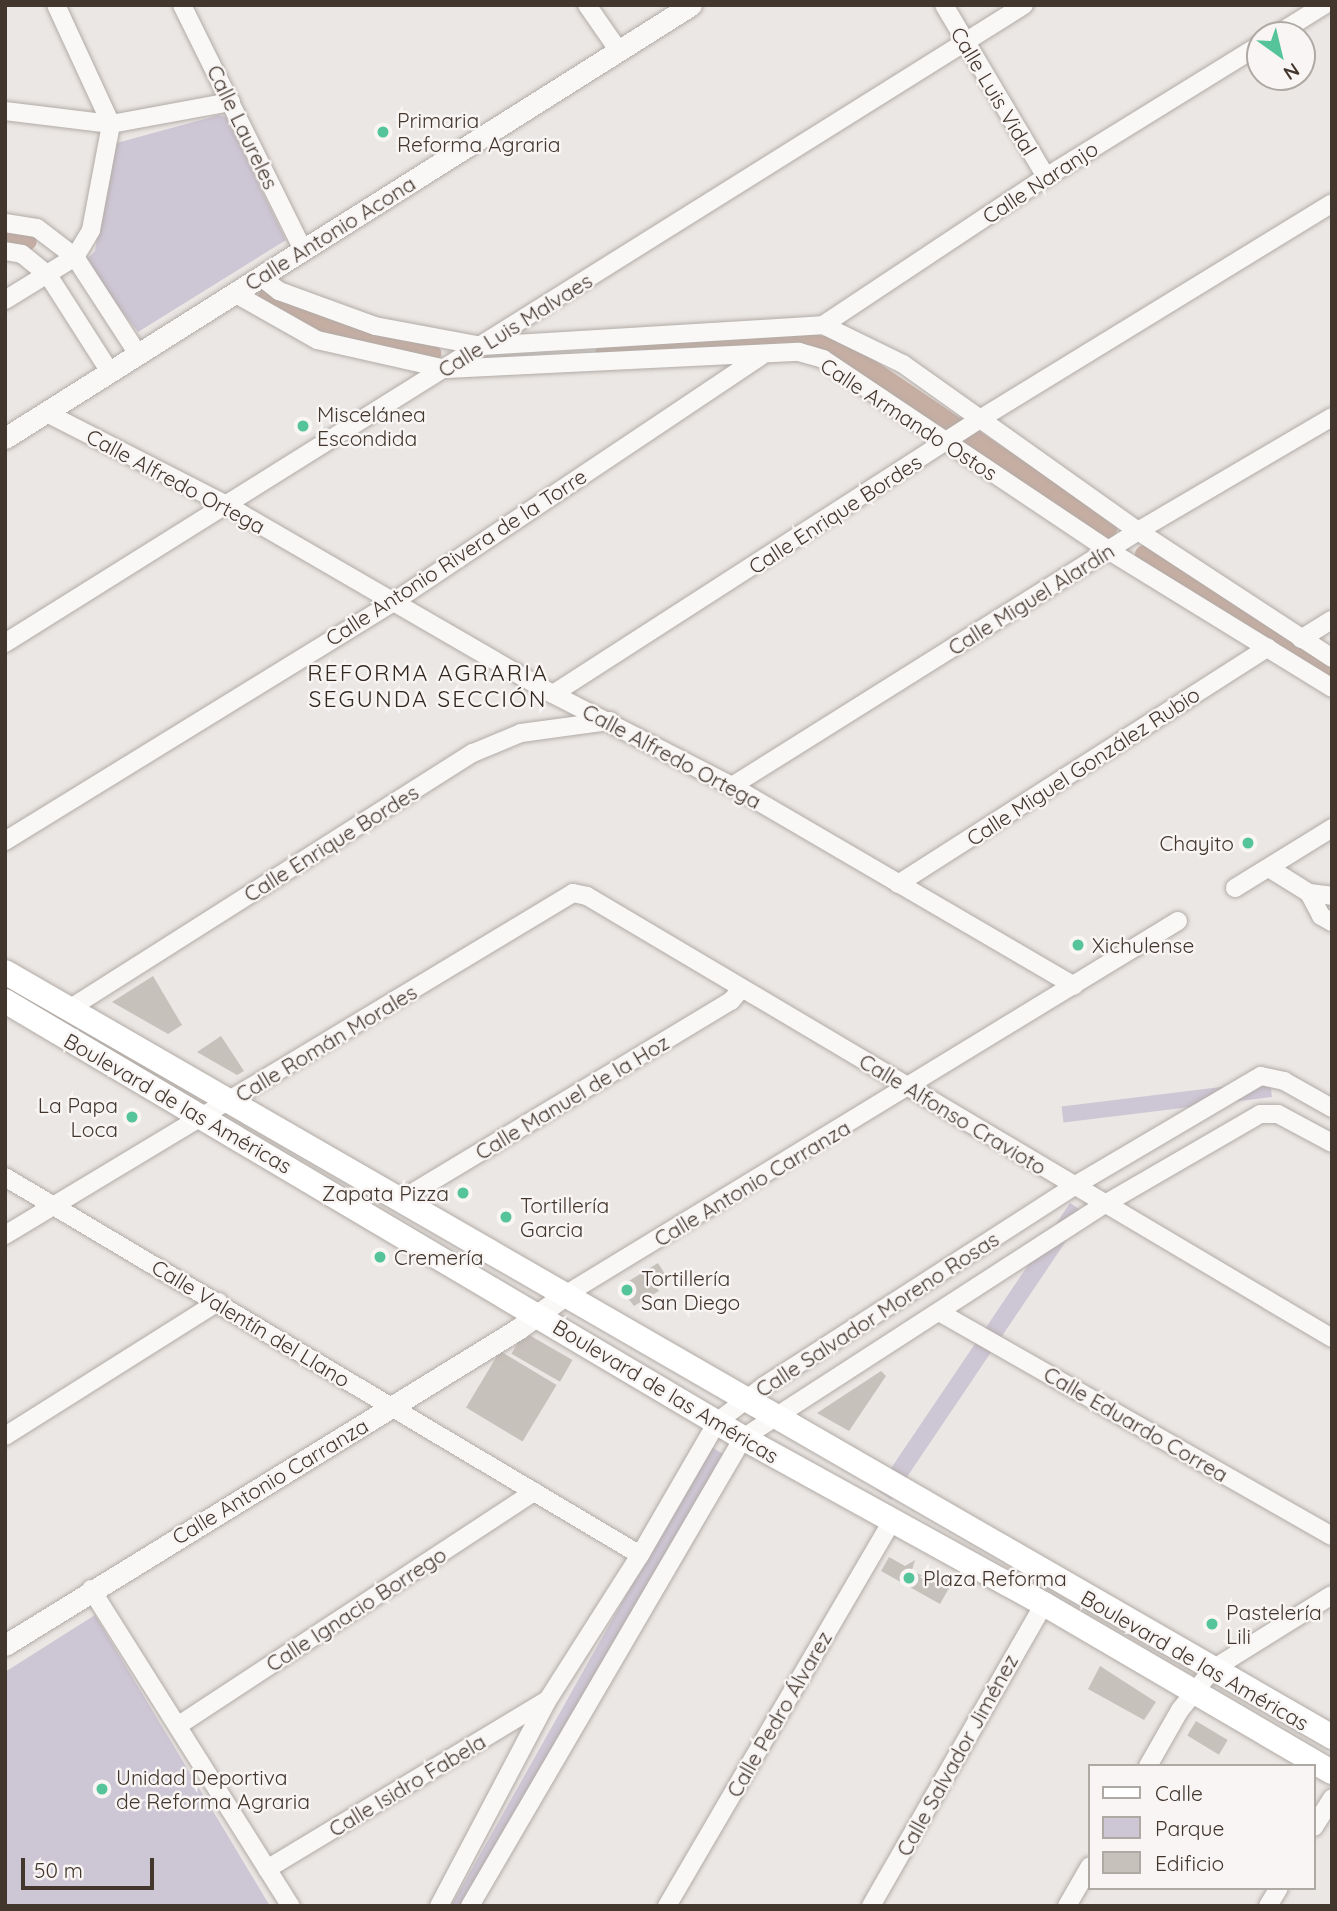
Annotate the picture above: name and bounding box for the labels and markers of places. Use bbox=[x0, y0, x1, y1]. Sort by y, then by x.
place label: Primaria Reforma Agraria bbox=[397, 107, 561, 157]
marker: Primaria Reforma Agraria bbox=[375, 124, 391, 140]
place label: Miscelánea Escondida bbox=[317, 401, 426, 451]
marker: Miscelánea Escondida bbox=[295, 418, 311, 434]
place label: Chayito bbox=[1160, 830, 1234, 856]
marker: Chayito bbox=[1240, 835, 1256, 851]
place label: Xichulense bbox=[1092, 932, 1194, 958]
marker: Xichulense bbox=[1070, 937, 1086, 953]
place label: La Papa Loca bbox=[38, 1092, 118, 1142]
marker: La Papa Loca bbox=[124, 1109, 140, 1125]
place label: Zapata Pizza bbox=[322, 1180, 449, 1206]
marker: Zapata Pizza bbox=[455, 1185, 471, 1201]
place label: Tortillería Garcia bbox=[520, 1192, 609, 1242]
marker: Tortillería Garcia bbox=[498, 1209, 514, 1225]
place label: Cremería bbox=[394, 1244, 484, 1270]
marker: Cremería bbox=[372, 1249, 388, 1265]
place label: Tortillería San Diego bbox=[641, 1265, 740, 1315]
marker: Tortillería San Diego bbox=[619, 1282, 635, 1298]
place label: Plaza Reforma bbox=[923, 1565, 1067, 1591]
marker: Plaza Reforma bbox=[901, 1570, 917, 1586]
place label: Pastelería Lili bbox=[1226, 1599, 1322, 1649]
marker: Pastelería Lili bbox=[1204, 1616, 1220, 1632]
place label: Unidad Deportiva de Reforma Agraria bbox=[116, 1764, 310, 1814]
marker: Unidad Deportiva de Reforma Agraria bbox=[94, 1781, 110, 1797]

